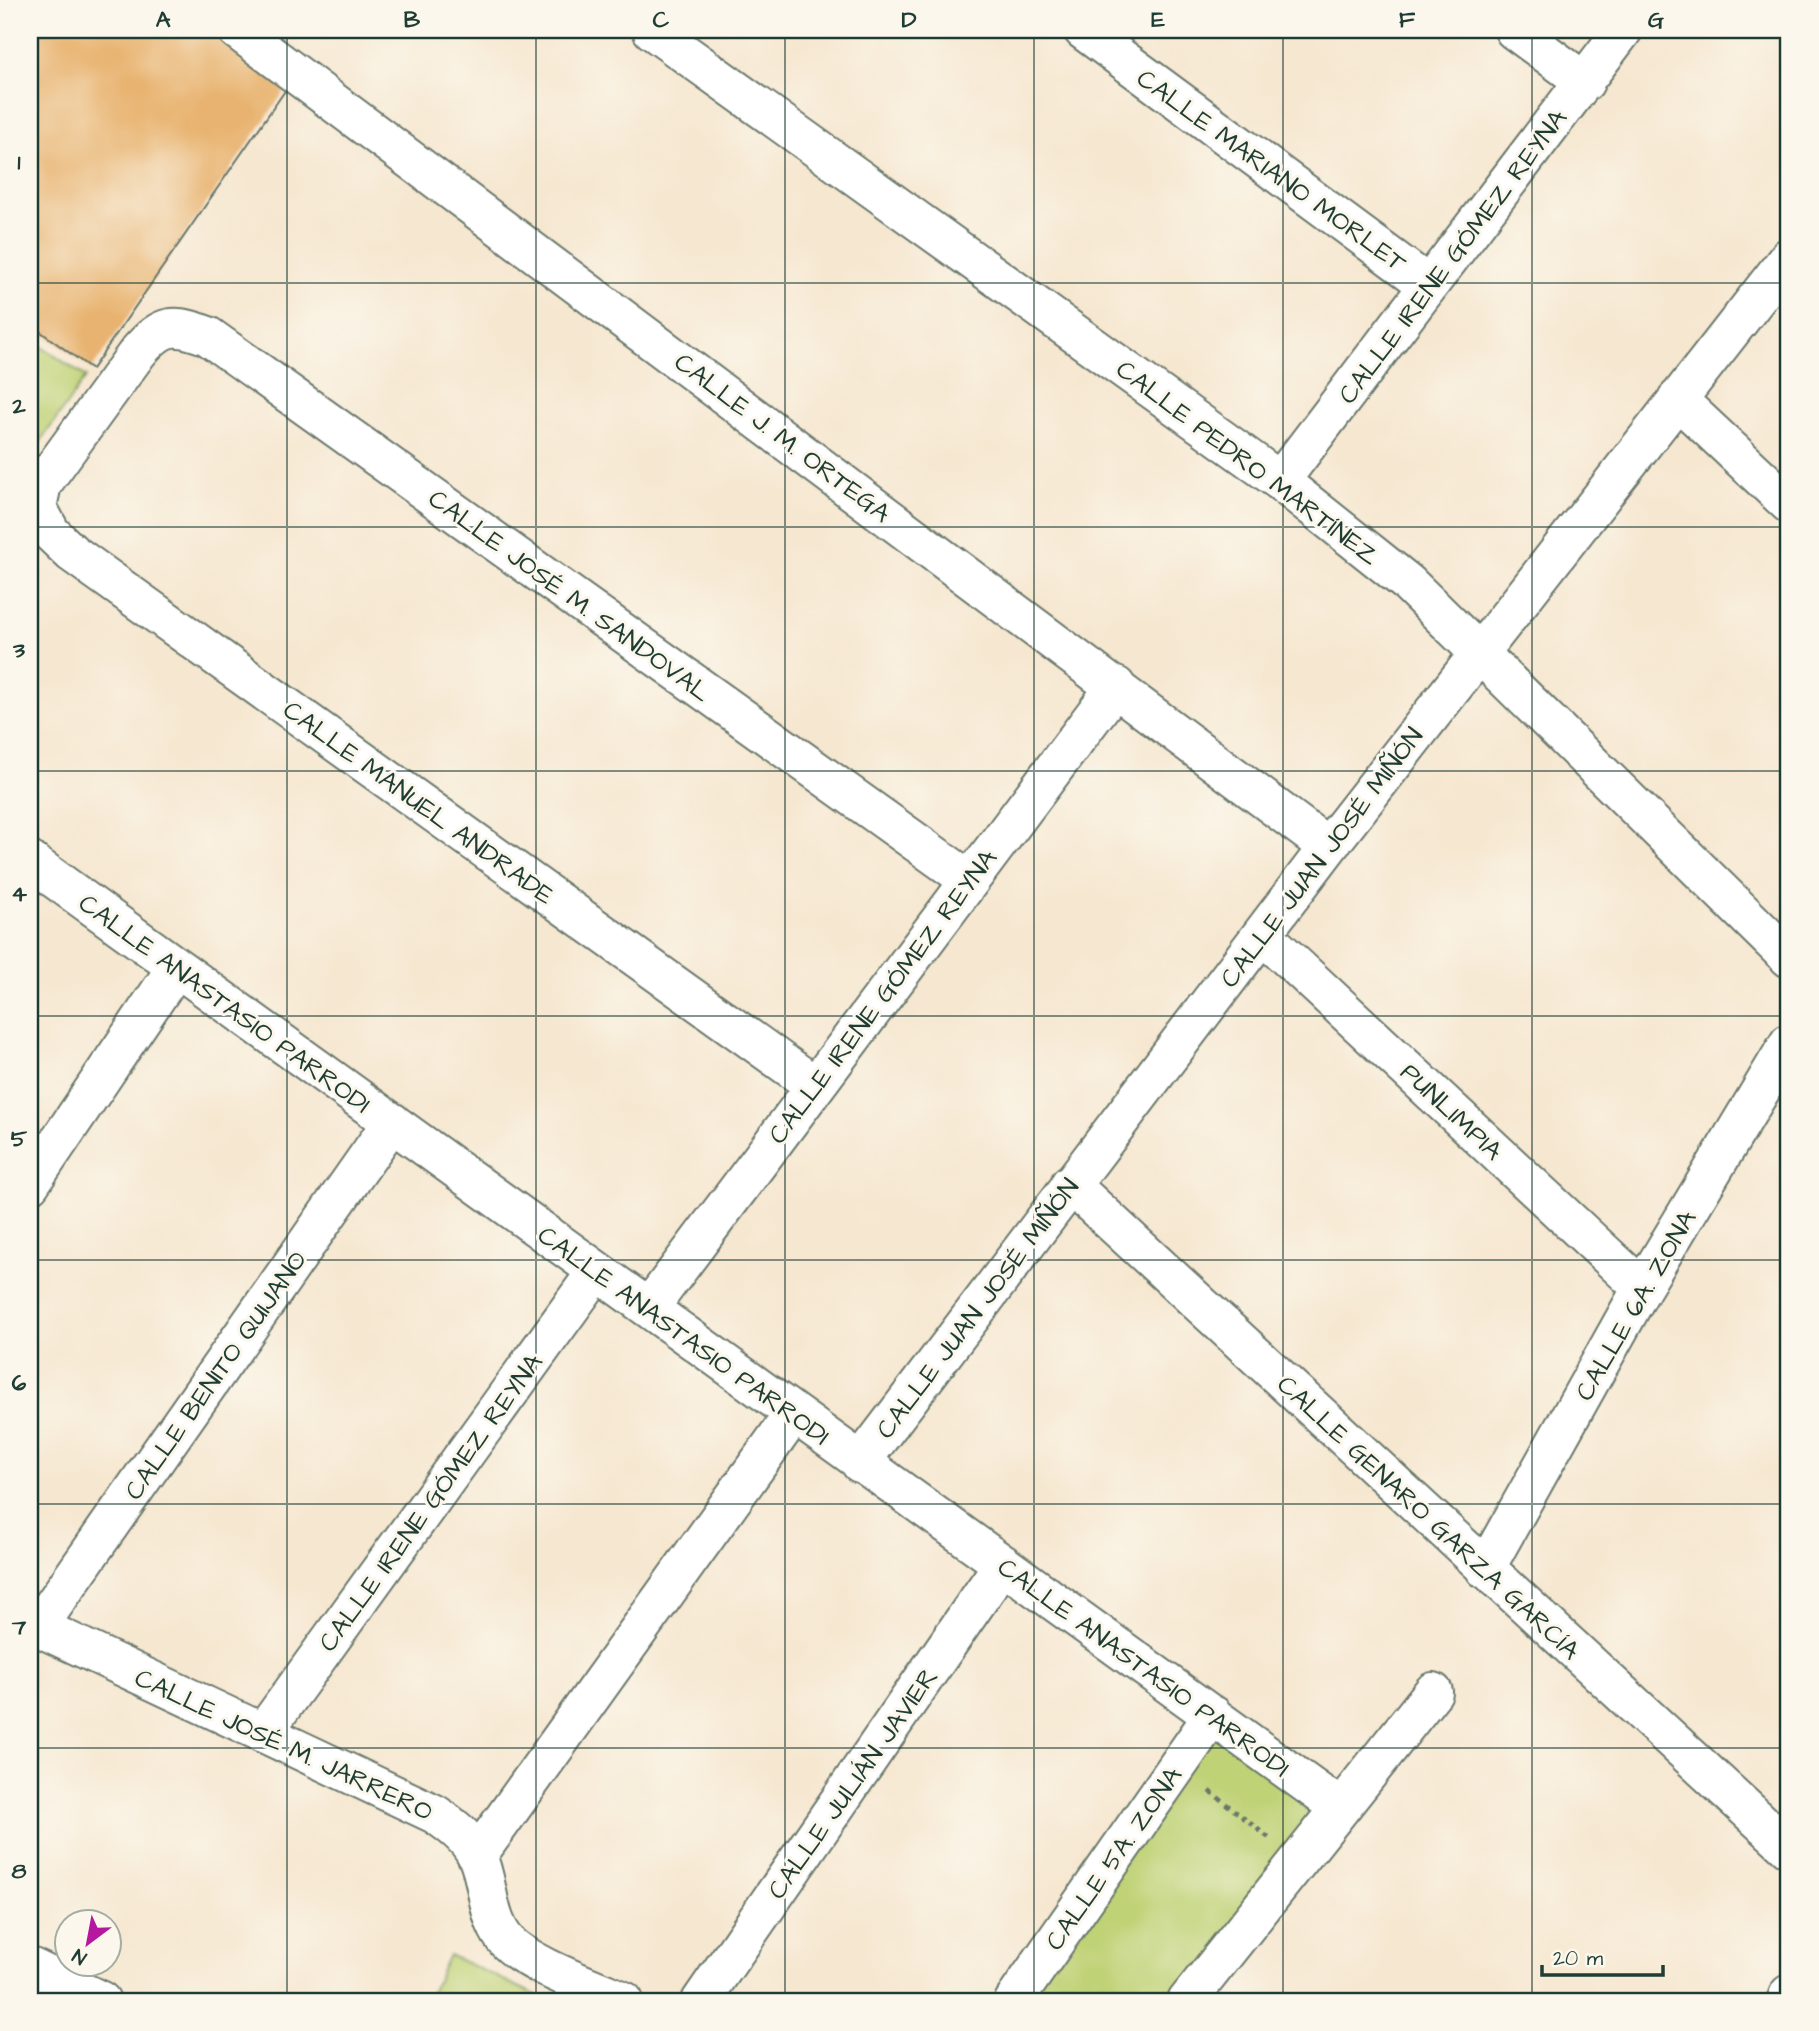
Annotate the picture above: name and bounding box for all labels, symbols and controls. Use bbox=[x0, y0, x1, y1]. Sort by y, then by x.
text: A bbox=[156, 4, 171, 36]
text: B bbox=[404, 4, 421, 36]
text: C bbox=[653, 4, 670, 36]
text: D bbox=[902, 4, 917, 36]
text: E bbox=[1151, 4, 1165, 36]
text: F bbox=[1399, 4, 1416, 36]
text: G bbox=[1648, 4, 1664, 36]
street label: CALLE MARIANO MORLET bbox=[1129, 61, 1414, 281]
street label: CALLE IRENE GÓMEZ REYNA bbox=[1330, 101, 1576, 411]
text: 1 bbox=[18, 146, 21, 178]
street label: CALLE J. M. ORTEGA bbox=[667, 344, 898, 531]
street label: CALLE PEDRO MARTÍNEZ bbox=[1108, 352, 1386, 574]
text: 2 bbox=[11, 390, 26, 422]
street label: CALLE JOSÉ M. SANDOVAL bbox=[421, 481, 718, 711]
text: 3 bbox=[12, 634, 25, 666]
street label: CALLE MANUEL ANDRADE bbox=[276, 692, 561, 913]
street label: CALLE JUAN JOSÉ MIÑÓN bbox=[1212, 720, 1432, 995]
street label: CALLE IRENE GÓMEZ REYNA bbox=[760, 841, 1006, 1151]
text: 4 bbox=[11, 878, 27, 910]
street label: CALLE ANASTASIO PARRODI bbox=[71, 885, 378, 1122]
street label: PUNLIMPIA bbox=[1392, 1055, 1511, 1169]
text: 5 bbox=[11, 1123, 28, 1155]
street label: CALLE JUAN JOSÉ MIÑÓN bbox=[868, 1171, 1088, 1446]
street label: CALLE 6A. ZONA bbox=[1567, 1203, 1705, 1407]
street label: CALLE ANASTASIO PARRODI bbox=[530, 1217, 837, 1454]
street label: CALLE BENITO QUIJANO bbox=[116, 1244, 316, 1507]
street label: CALLE IRENE GÓMEZ REYNA bbox=[310, 1346, 552, 1659]
text: 6 bbox=[12, 1367, 27, 1399]
street label: CALLE GENARO GARZA GARCÍA bbox=[1269, 1367, 1588, 1668]
street label: CALLE ANASTASIO PARRODI bbox=[990, 1549, 1297, 1786]
text: 7 bbox=[11, 1611, 27, 1643]
street label: CALLE JOSÉ M. JARRERO bbox=[129, 1660, 438, 1830]
street label: CALLE JULIÁN JAVIER bbox=[759, 1661, 946, 1907]
street label: CALLE 5A. ZONA bbox=[1037, 1759, 1191, 1958]
text: 8 bbox=[12, 1855, 27, 1887]
north arrow bbox=[52, 1909, 122, 1979]
scale bar bbox=[1542, 1933, 1663, 1977]
text: N bbox=[68, 1941, 92, 1971]
text: 20 m bbox=[1553, 1944, 1604, 1973]

